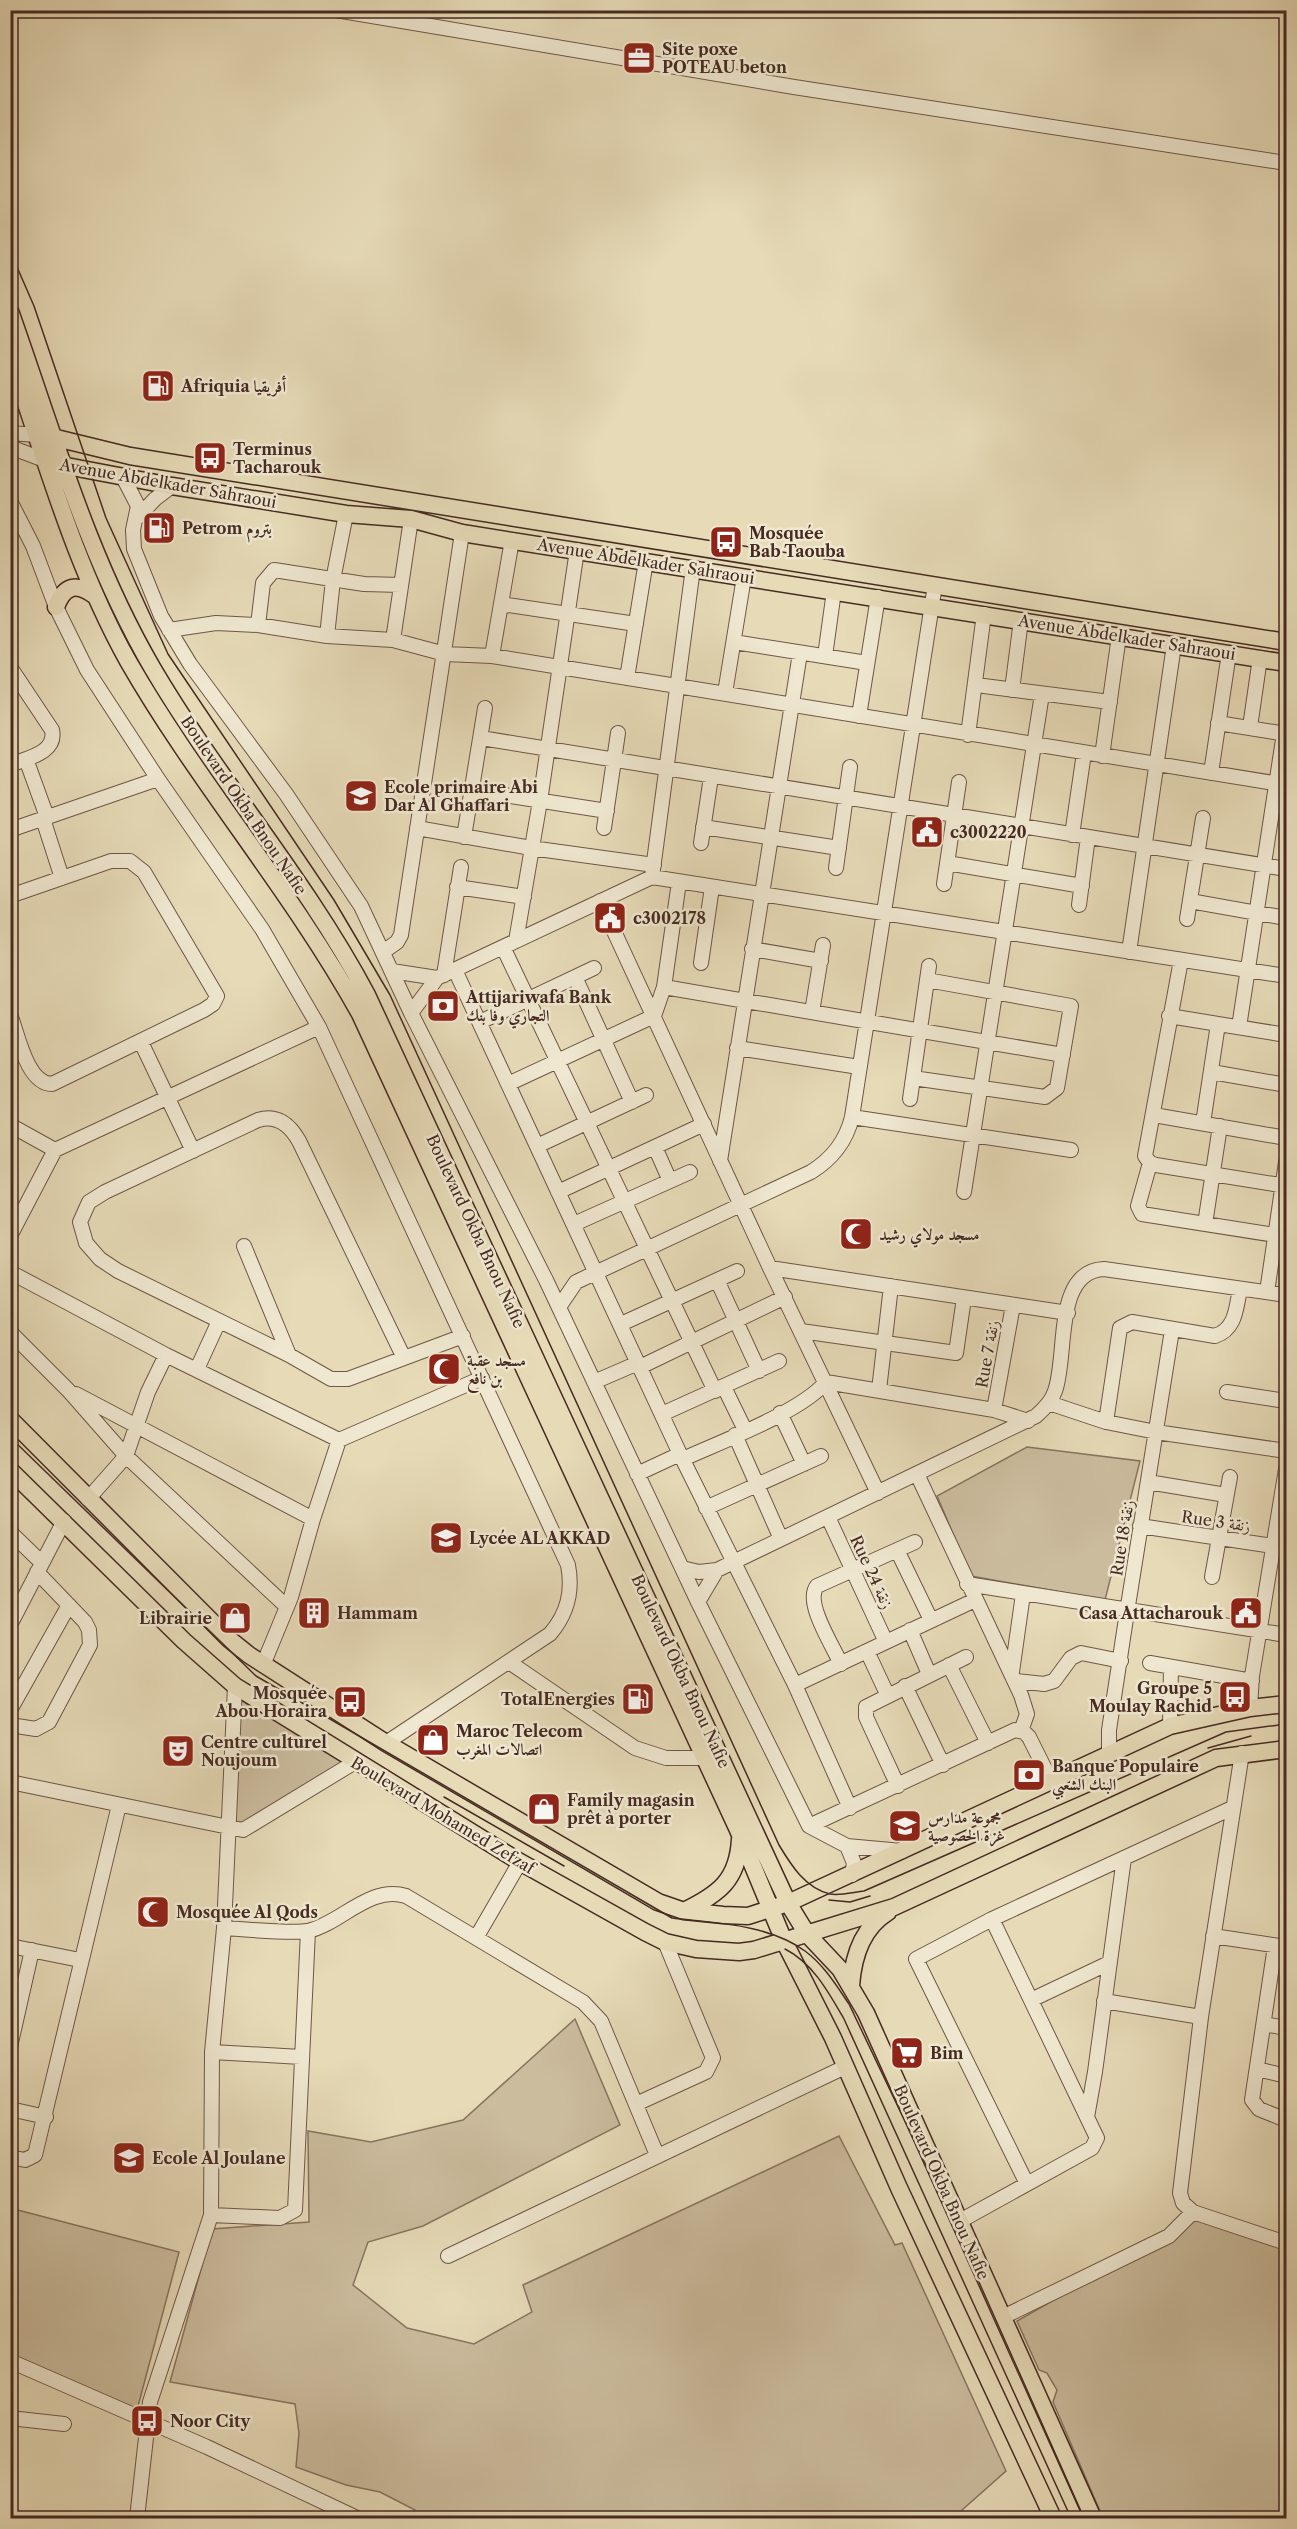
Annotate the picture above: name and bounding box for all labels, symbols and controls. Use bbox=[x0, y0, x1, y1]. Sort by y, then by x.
place label: Site poxe POTEAU beton bbox=[662, 39, 787, 77]
office icon: Site poxe POTEAU beton bbox=[621, 40, 657, 76]
fuel station icon: Afriquia أفريقيا bbox=[140, 368, 176, 404]
place label: Afriquia أفريقيا bbox=[180, 375, 286, 397]
place label: Terminus Tacharouk bbox=[233, 439, 322, 477]
bus stop icon: Terminus Tacharouk bbox=[192, 440, 228, 476]
street label: Avenue Abdelkader Sahraoui bbox=[57, 454, 278, 512]
fuel station icon: Petrom بتروم bbox=[141, 510, 177, 546]
place label: Petrom بتروم bbox=[182, 518, 272, 543]
place label: Mosquée Bab Taouba bbox=[749, 523, 846, 561]
bus stop icon: Mosquée Bab Taouba bbox=[708, 524, 744, 560]
street label: Avenue Abdelkader Sahraoui bbox=[535, 534, 756, 588]
street label: Avenue Abdelkader Sahraoui bbox=[1016, 610, 1237, 664]
street label: Boulevard Okba Bnou Nafie bbox=[177, 712, 311, 898]
place label: Ecole primaire Abi Dar Al Ghaffari bbox=[384, 777, 538, 815]
school or university icon: Ecole primaire Abi Dar Al Ghaffari bbox=[343, 778, 379, 814]
public building icon: c3002220 bbox=[909, 814, 945, 850]
place label: c3002220 bbox=[950, 822, 1027, 842]
public building icon: c3002178 bbox=[592, 900, 628, 936]
place label: c3002178 bbox=[633, 908, 706, 928]
place label: Attijariwafa Bank التجاري وفا بنك bbox=[465, 987, 612, 1029]
bank icon: Attijariwafa Bank التجاري وفا بنك bbox=[425, 988, 461, 1024]
street label: Boulevard Okba Bnou Nafie bbox=[422, 1131, 530, 1331]
mosque icon: مسجد مولاي رشيد bbox=[838, 1216, 874, 1252]
place label: مسجد مولاي رشيد bbox=[879, 1224, 980, 1248]
street label: Rue 7 زنقة bbox=[971, 1319, 1003, 1389]
place label: مسجد عقبة بن نافع bbox=[467, 1350, 526, 1394]
mosque icon: مسجد عقبة بن نافع bbox=[426, 1351, 462, 1387]
street label: Rue 18 زنقة bbox=[1106, 1499, 1138, 1577]
street label: Rue 3 زنقة bbox=[1180, 1506, 1252, 1536]
school or university icon: Lycée AL AKKAD bbox=[428, 1520, 464, 1556]
place label: Lycée AL AKKAD bbox=[469, 1528, 611, 1548]
street label: Rue 24 زنقة bbox=[846, 1532, 898, 1612]
street label: Boulevard Okba Bnou Nafie bbox=[627, 1571, 735, 1771]
building icon: Hammam bbox=[296, 1595, 332, 1631]
public building icon: Casa Attacharouk bbox=[1228, 1595, 1264, 1631]
shop icon: Librairie bbox=[217, 1600, 253, 1636]
place label: Hammam bbox=[337, 1603, 418, 1623]
place label: Casa Attacharouk bbox=[1079, 1603, 1223, 1623]
place label: Librairie bbox=[139, 1608, 212, 1628]
place label: Groupe 5 Moulay Rachid bbox=[1089, 1678, 1212, 1716]
bus stop icon: Groupe 5 Moulay Rachid bbox=[1217, 1679, 1253, 1715]
fuel station icon: TotalEnergies bbox=[620, 1681, 656, 1717]
place label: Mosquée Abou Horaira bbox=[214, 1683, 328, 1721]
bus stop icon: Mosquée Abou Horaira bbox=[332, 1684, 368, 1720]
place label: TotalEnergies bbox=[501, 1689, 615, 1709]
place label: Maroc Telecom اتصالات المغرب bbox=[456, 1721, 583, 1760]
shop icon: Maroc Telecom اتصالات المغرب bbox=[415, 1722, 451, 1758]
place label: Centre culturel Noujoum bbox=[201, 1732, 327, 1770]
theatre icon: Centre culturel Noujoum bbox=[160, 1733, 196, 1769]
street label: Boulevard Mohamed Zefzaf bbox=[347, 1752, 541, 1879]
place label: Banque Populaire البنك الشعبي bbox=[1052, 1756, 1199, 1800]
bank icon: Banque Populaire البنك الشعبي bbox=[1011, 1757, 1047, 1793]
place label: Family magasin prêt à porter bbox=[567, 1790, 695, 1828]
shop icon: Family magasin prêt à porter bbox=[526, 1791, 562, 1827]
place label: مجموعة مدارس غزة الخصوصية bbox=[928, 1807, 1005, 1847]
school or university icon: مجموعة مدارس غزة الخصوصية bbox=[887, 1808, 923, 1844]
mosque icon: Mosquée Al Qods bbox=[135, 1894, 171, 1930]
place label: Mosquée Al Qods bbox=[176, 1902, 318, 1922]
supermarket icon: Bim bbox=[889, 2035, 925, 2071]
place label: Bim bbox=[930, 2043, 964, 2063]
street label: Boulevard Okba Bnou Nafie bbox=[890, 2081, 994, 2283]
school or university icon: Ecole Al Joulane bbox=[111, 2140, 147, 2176]
place label: Ecole Al Joulane bbox=[152, 2148, 286, 2168]
bus stop icon: Noor City bbox=[129, 2403, 165, 2439]
place label: Noor City bbox=[170, 2411, 252, 2431]

